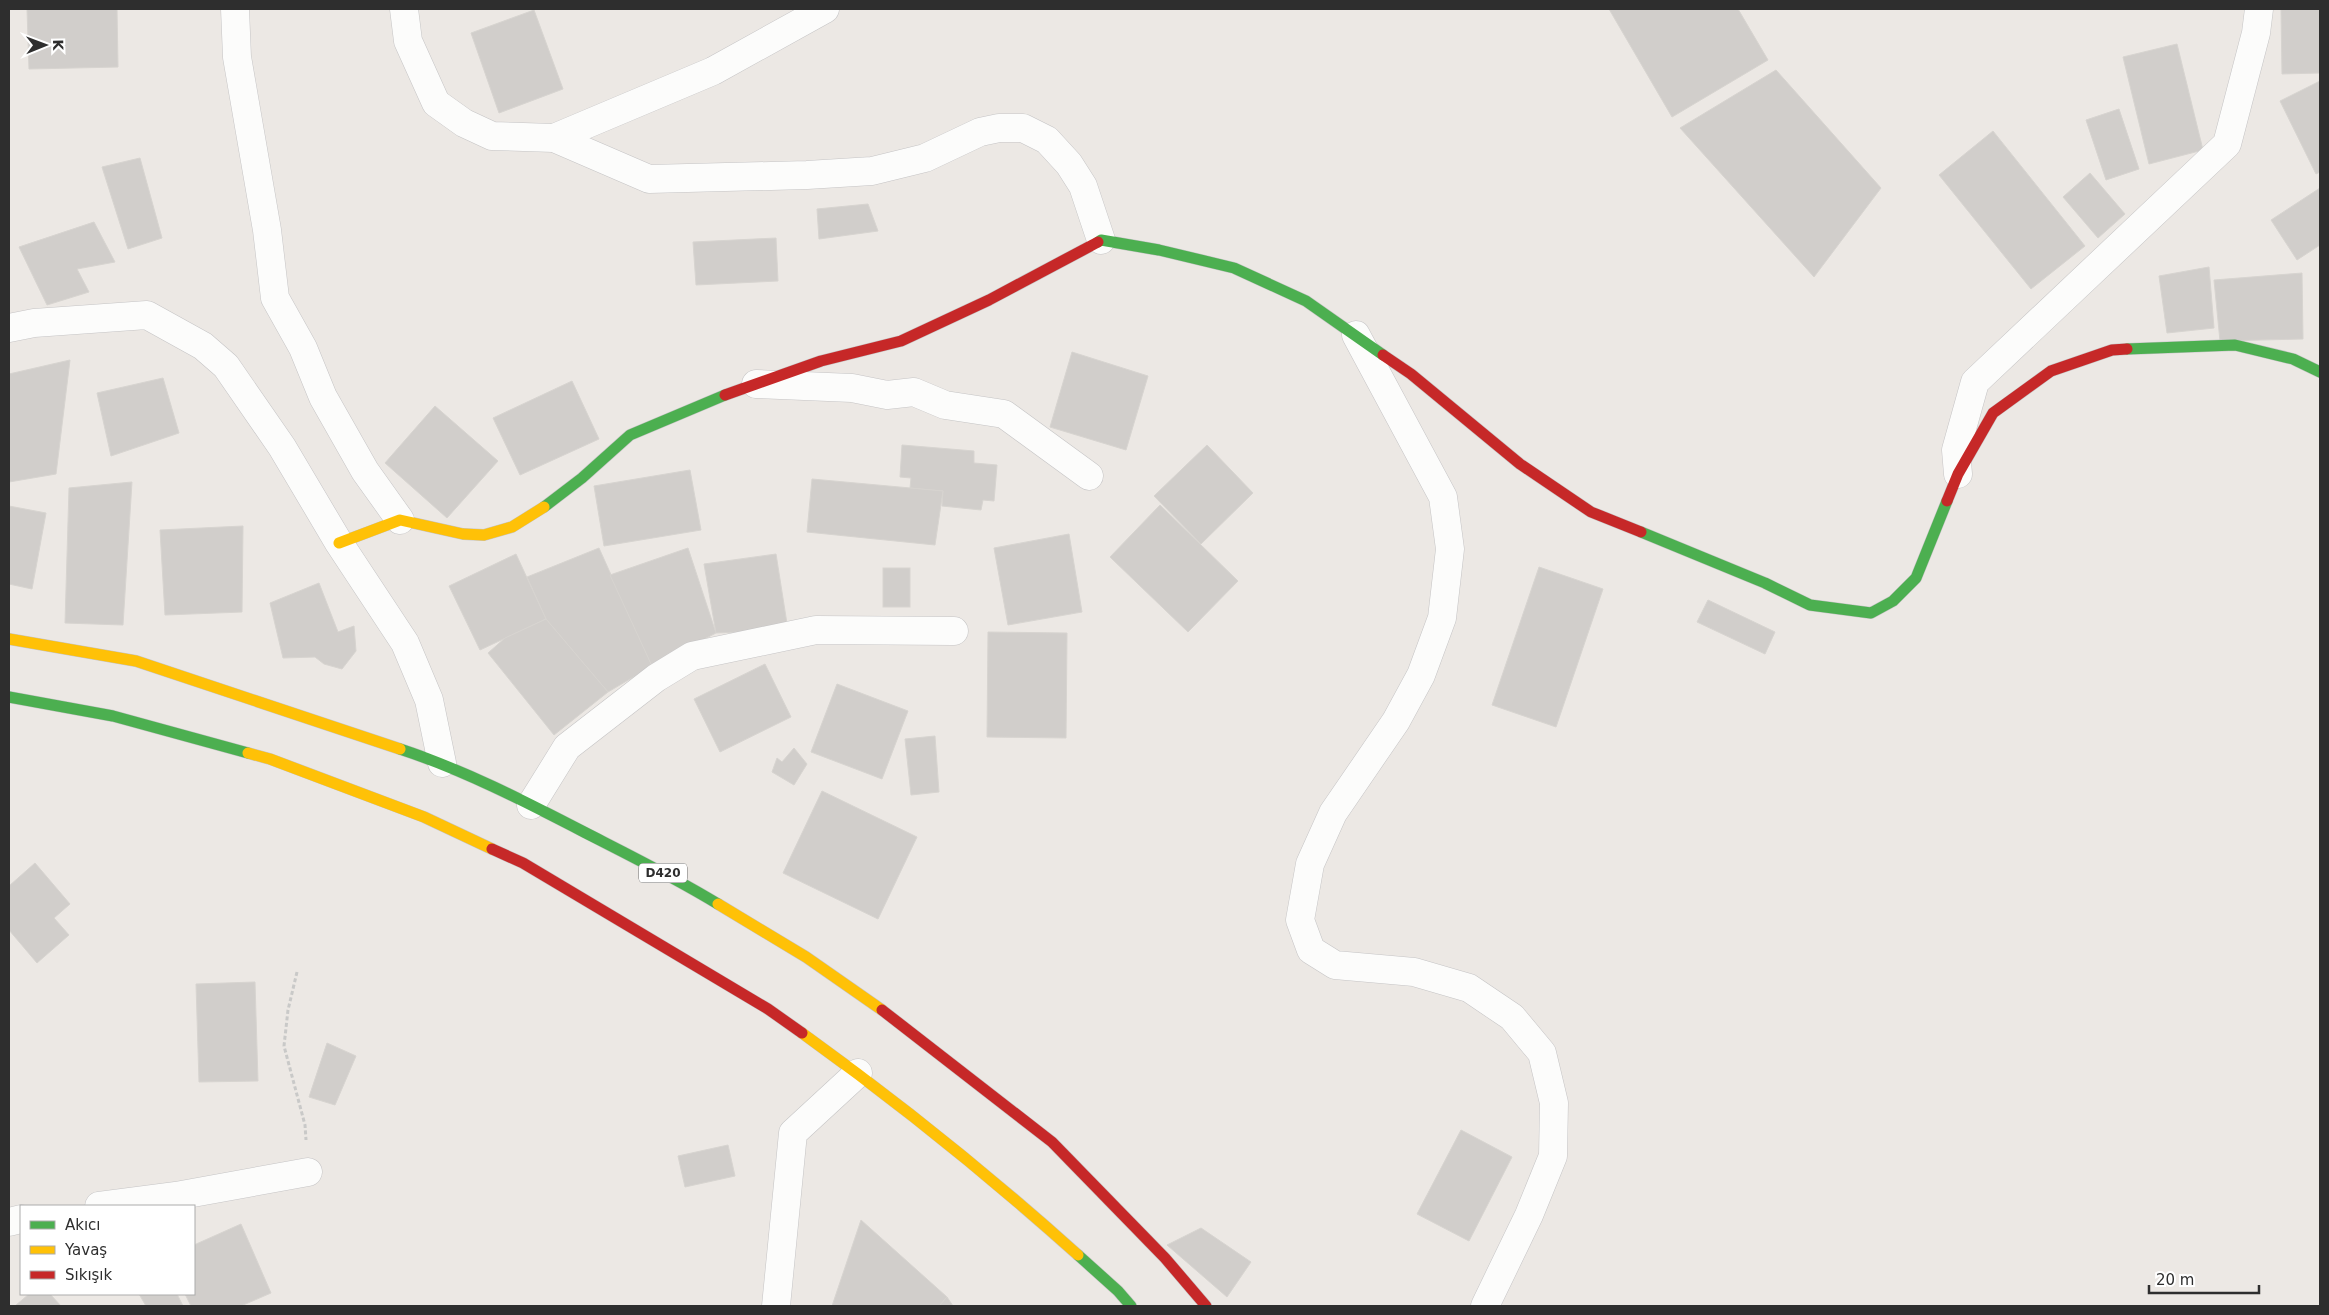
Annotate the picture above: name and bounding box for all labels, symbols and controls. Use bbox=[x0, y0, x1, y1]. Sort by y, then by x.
north arrow bbox=[20, 20, 70, 70]
text: K bbox=[50, 39, 66, 51]
road number: D420 bbox=[639, 864, 687, 882]
legend bbox=[20, 1205, 195, 1295]
text: Akıcı bbox=[65, 1216, 101, 1234]
text: Yavaş bbox=[64, 1241, 107, 1259]
scale bar bbox=[2149, 1262, 2259, 1294]
text: Sıkışık bbox=[65, 1266, 113, 1284]
text: 20 m bbox=[2156, 1271, 2194, 1289]

